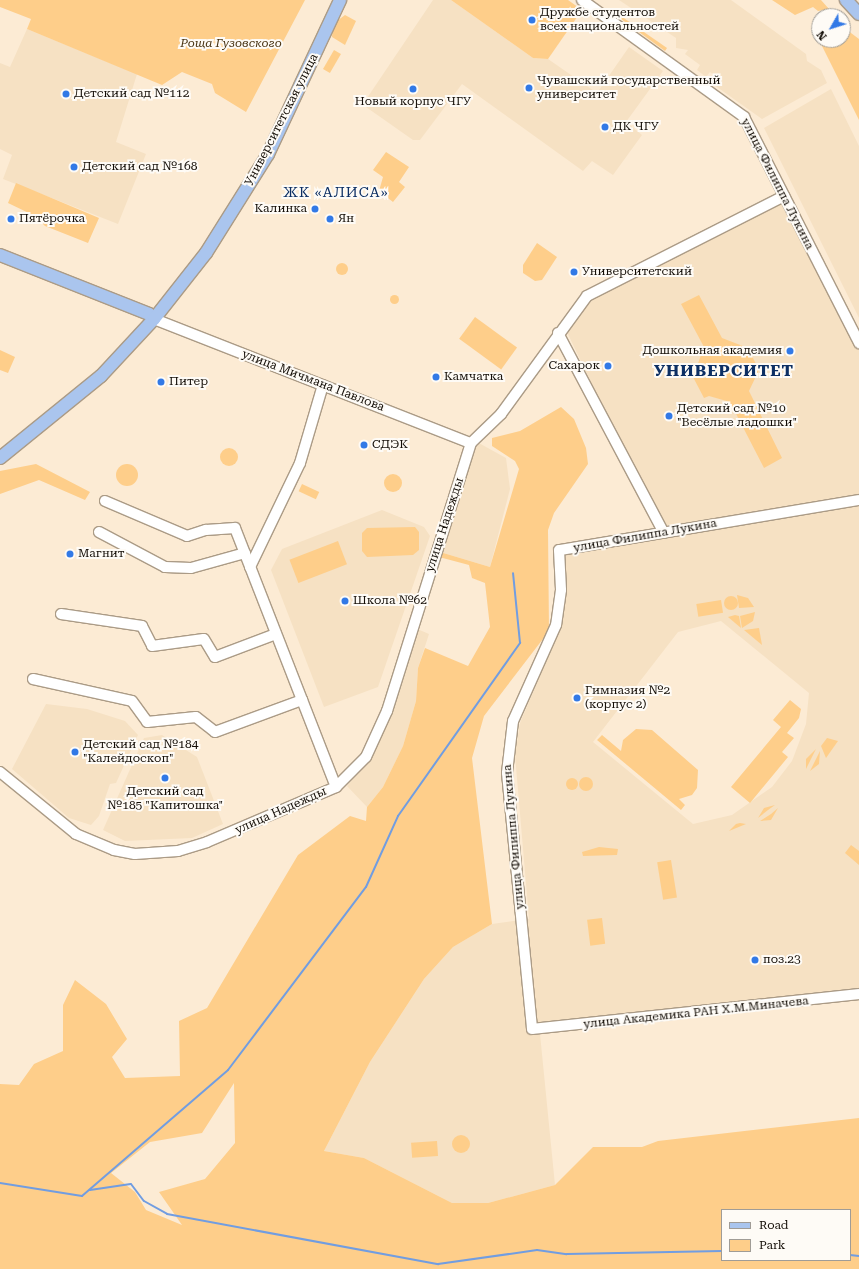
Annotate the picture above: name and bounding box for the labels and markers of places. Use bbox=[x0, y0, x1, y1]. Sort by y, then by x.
place label: Дружбе студентов всех национальностей bbox=[540, 6, 679, 34]
marker: Дружбе студентов всех национальностей bbox=[527, 15, 537, 25]
place label: Чувашский государственный университет bbox=[537, 74, 720, 102]
marker: Чувашский государственный университет bbox=[524, 83, 534, 93]
marker: Новый корпус ЧГУ bbox=[408, 84, 418, 94]
place label: Детский сад №112 bbox=[74, 87, 189, 101]
marker: Детский сад №112 bbox=[61, 89, 71, 99]
place label: Новый корпус ЧГУ bbox=[355, 95, 471, 109]
place label: ДК ЧГУ bbox=[613, 120, 659, 134]
marker: ДК ЧГУ bbox=[600, 122, 610, 132]
place label: Детский сад №168 bbox=[82, 160, 197, 174]
marker: Детский сад №168 bbox=[69, 162, 79, 172]
place label: Калинка bbox=[255, 202, 307, 216]
marker: Калинка bbox=[310, 204, 320, 214]
place label: Пятёрочка bbox=[19, 212, 85, 226]
place label: Ян bbox=[338, 212, 354, 226]
marker: Пятёрочка bbox=[6, 214, 16, 224]
marker: Ян bbox=[325, 214, 335, 224]
place label: Университетский bbox=[582, 265, 692, 279]
marker: Университетский bbox=[569, 267, 579, 277]
place label: Дошкольная академия bbox=[642, 344, 782, 358]
marker: Дошкольная академия bbox=[785, 346, 795, 356]
place label: Сахарок bbox=[548, 359, 600, 373]
marker: Сахарок bbox=[603, 361, 613, 371]
place label: Камчатка bbox=[444, 370, 503, 384]
marker: Камчатка bbox=[431, 372, 441, 382]
place label: Питер bbox=[169, 375, 208, 389]
marker: Питер bbox=[156, 377, 166, 387]
place label: Детский сад №10 "Весёлые ладошки" bbox=[677, 402, 797, 430]
marker: Детский сад №10 "Весёлые ладошки" bbox=[664, 411, 674, 421]
place label: СДЭК bbox=[372, 438, 408, 452]
marker: СДЭК bbox=[359, 440, 369, 450]
place label: Магнит bbox=[78, 547, 125, 561]
marker: Магнит bbox=[65, 549, 75, 559]
place label: Школа №62 bbox=[353, 594, 427, 608]
marker: Школа №62 bbox=[340, 596, 350, 606]
place label: Гимназия №2 (корпус 2) bbox=[585, 684, 670, 712]
marker: Гимназия №2 (корпус 2) bbox=[572, 693, 582, 703]
place label: Детский сад №184 "Калейдоскоп" bbox=[83, 738, 198, 766]
marker: Детский сад №184 "Калейдоскоп" bbox=[70, 747, 80, 757]
marker: Детский сад №185 "Капитошка" bbox=[160, 773, 170, 783]
place label: Детский сад №185 "Капитошка" bbox=[107, 785, 223, 813]
place label: поз.23 bbox=[763, 953, 801, 967]
marker: поз.23 bbox=[750, 955, 760, 965]

